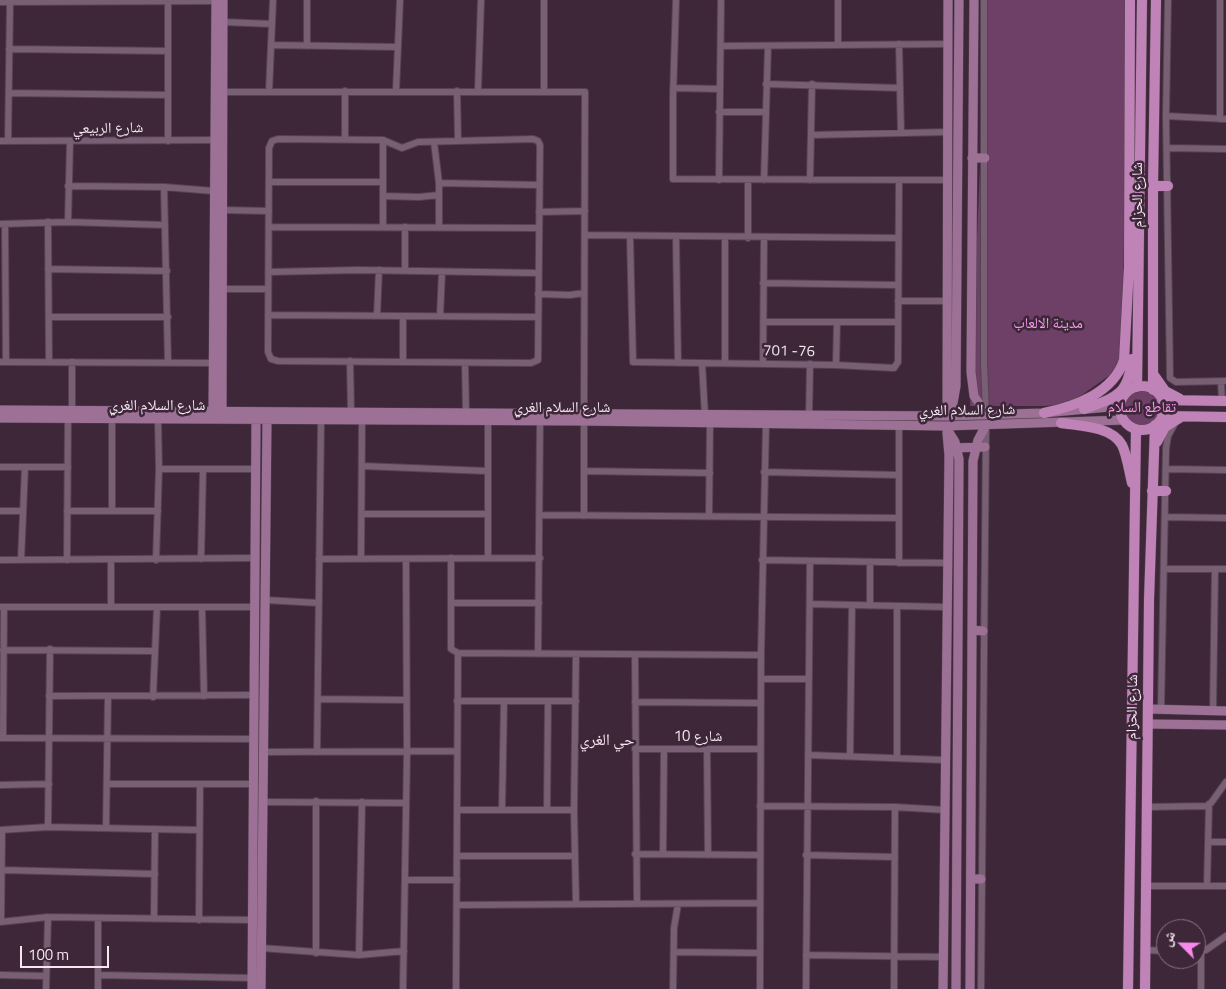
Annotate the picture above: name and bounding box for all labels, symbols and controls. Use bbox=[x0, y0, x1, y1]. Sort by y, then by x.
street label: شارع الربيعي bbox=[73, 119, 143, 139]
street label: شارع الحزام bbox=[1129, 162, 1147, 228]
park label: مدينة الالعاب bbox=[1013, 315, 1083, 333]
street label: 701 -76 bbox=[763, 343, 815, 361]
street label: شارع السلام الغري bbox=[109, 397, 205, 415]
street label: شارع السلام الغري bbox=[514, 399, 610, 417]
park label: تقاطع السلام bbox=[1108, 399, 1176, 417]
street label: شارع السلام الغري bbox=[919, 401, 1015, 421]
street label: شارع الحزام bbox=[1123, 674, 1143, 740]
street label: شارع 10 bbox=[674, 728, 722, 746]
district label: حي الغري bbox=[580, 731, 634, 751]
north arrow bbox=[1156, 919, 1206, 969]
text: ش bbox=[1155, 927, 1180, 949]
scale bar bbox=[22, 936, 111, 968]
text: 100 m bbox=[28, 943, 69, 966]

